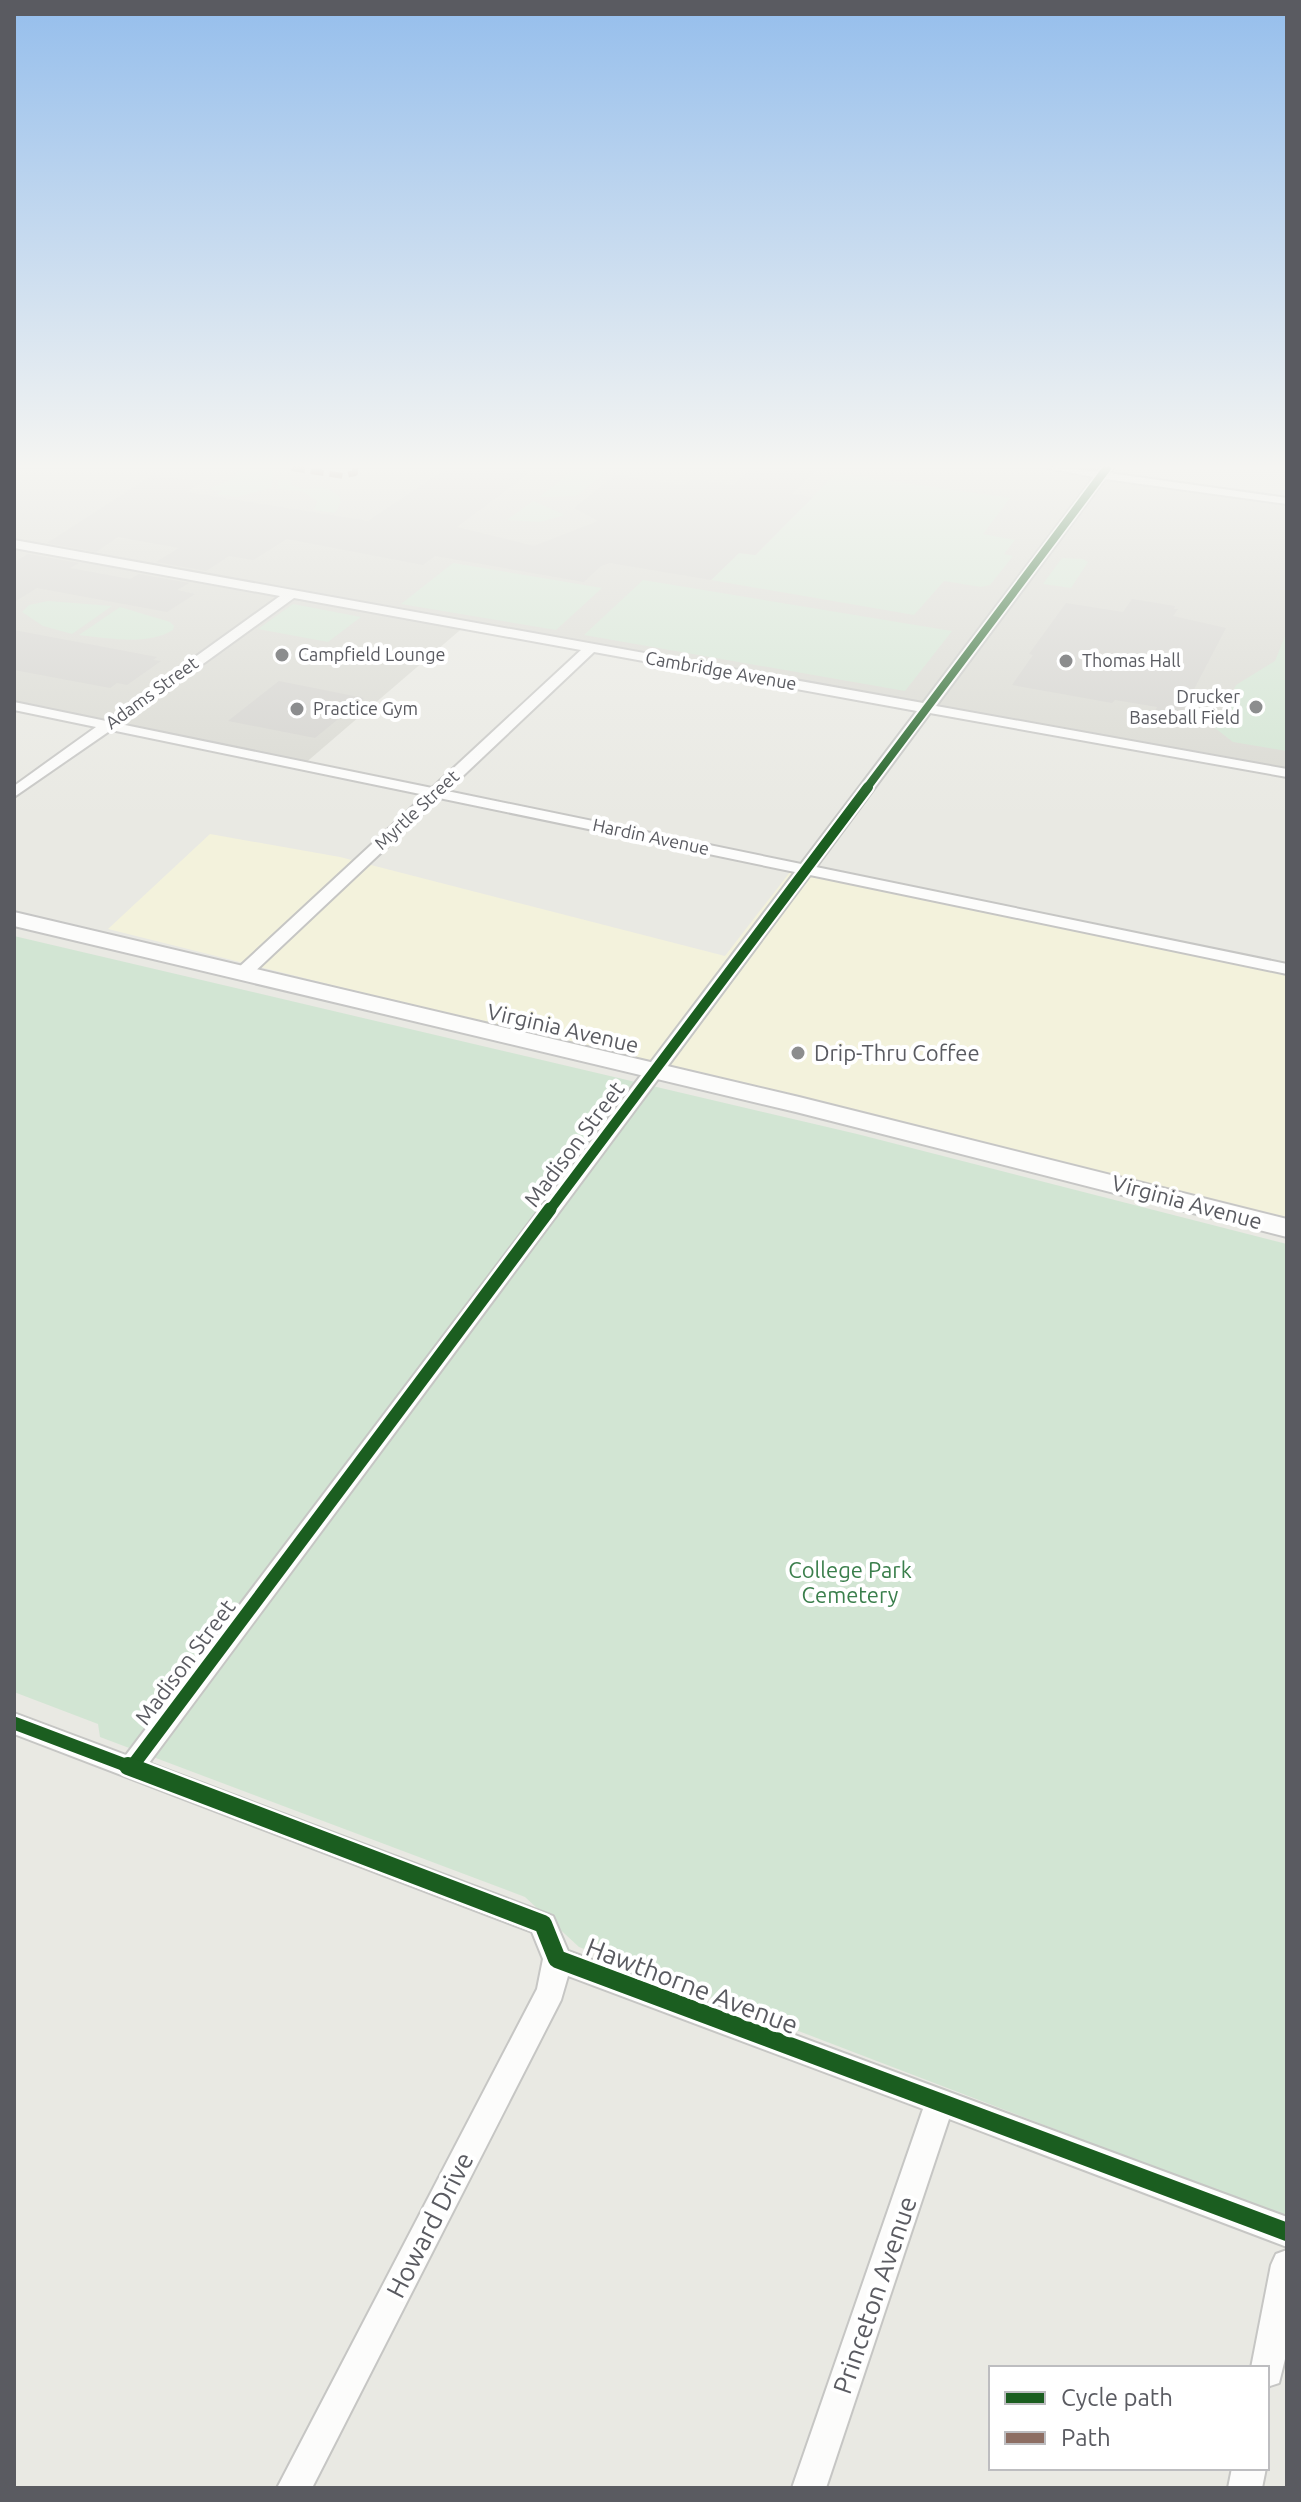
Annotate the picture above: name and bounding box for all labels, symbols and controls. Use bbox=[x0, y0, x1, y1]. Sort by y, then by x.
place label: Campfield Lounge bbox=[298, 644, 445, 664]
marker: Campfield Lounge bbox=[273, 646, 291, 664]
street label: Cambridge Avenue bbox=[644, 647, 798, 693]
place label: Thomas Hall bbox=[1082, 650, 1181, 670]
street label: Adams Street bbox=[101, 652, 201, 732]
marker: Thomas Hall bbox=[1057, 652, 1075, 670]
place label: Drucker Baseball Field bbox=[1129, 686, 1240, 727]
place label: Practice Gym bbox=[313, 698, 418, 718]
marker: Drucker Baseball Field bbox=[1247, 698, 1265, 716]
marker: Practice Gym bbox=[288, 700, 306, 718]
street label: Myrtle Street bbox=[370, 765, 462, 853]
street label: Hardin Avenue bbox=[591, 814, 711, 858]
street label: Virginia Avenue bbox=[485, 998, 641, 1057]
place label: Drip-Thru Coffee bbox=[814, 1040, 980, 1065]
marker: Drip-Thru Coffee bbox=[789, 1044, 807, 1062]
street label: Madison Street bbox=[518, 1076, 629, 1211]
street label: Virginia Avenue bbox=[1109, 1169, 1265, 1234]
park label: College Park Cemetery bbox=[788, 1557, 912, 1607]
street label: Madison Street bbox=[129, 1594, 240, 1729]
street label: Hawthorne Avenue bbox=[582, 1932, 802, 2039]
street label: Howard Drive bbox=[380, 2147, 479, 2302]
street label: Princeton Avenue bbox=[827, 2192, 922, 2397]
legend bbox=[989, 2366, 1269, 2470]
text: Cycle path bbox=[1061, 2384, 1173, 2411]
text: Path bbox=[1061, 2424, 1111, 2451]

